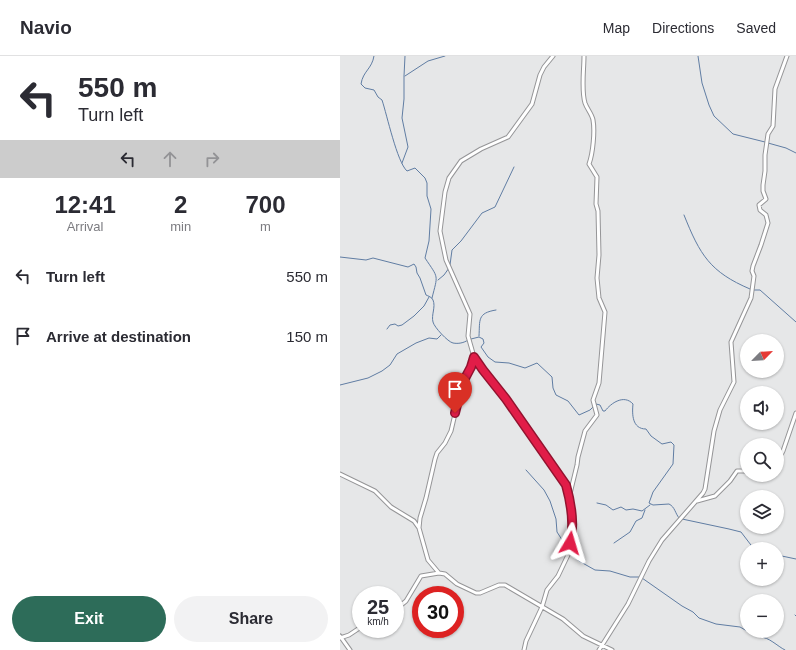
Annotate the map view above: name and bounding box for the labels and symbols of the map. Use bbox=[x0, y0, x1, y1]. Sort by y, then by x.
north arrow bbox=[740, 334, 784, 378]
pin bbox=[438, 372, 472, 413]
position arrow bbox=[549, 522, 591, 564]
speed limit sign: 30 bbox=[412, 586, 464, 638]

